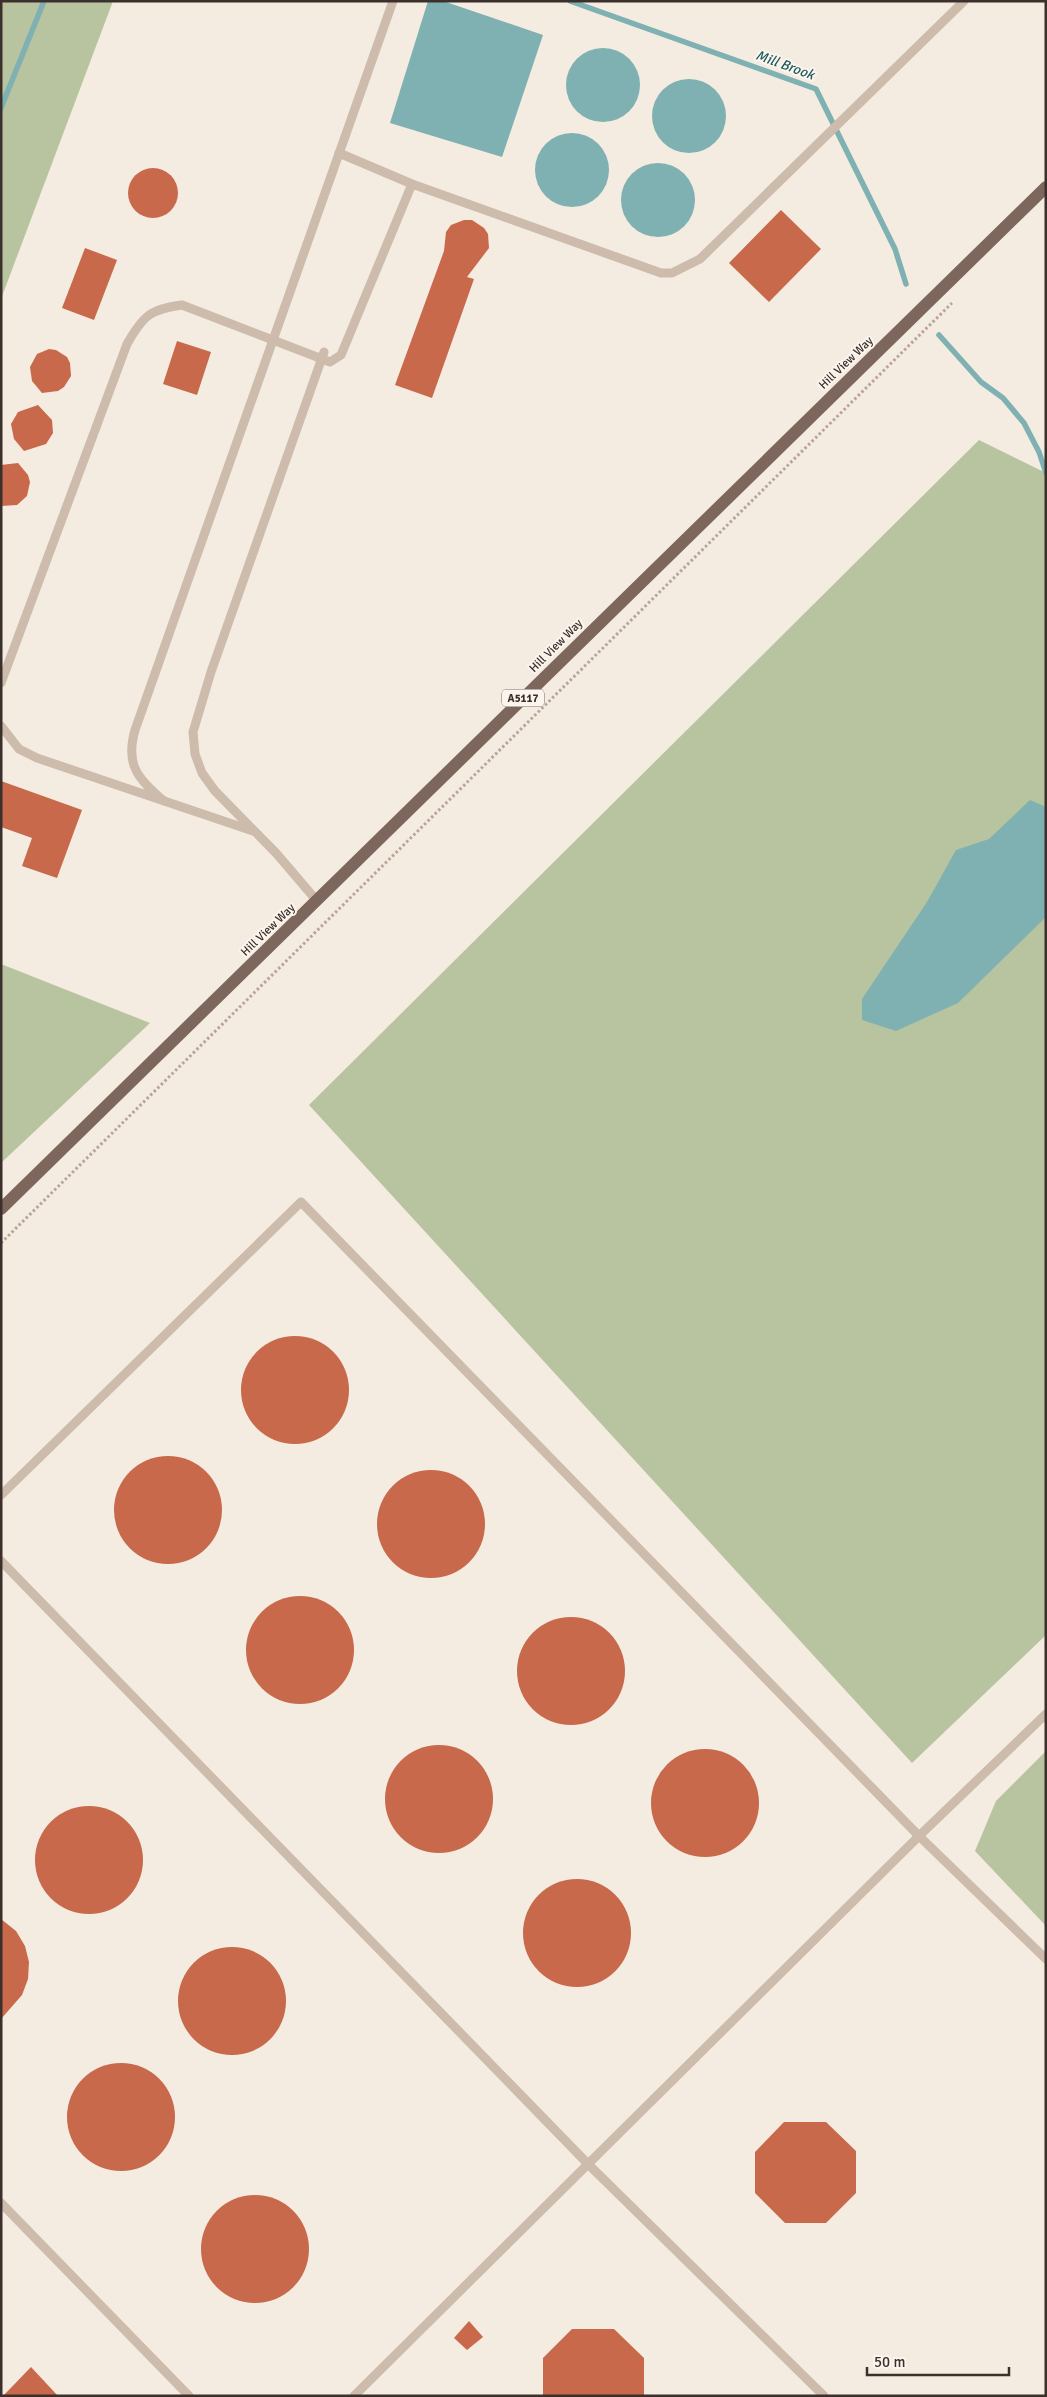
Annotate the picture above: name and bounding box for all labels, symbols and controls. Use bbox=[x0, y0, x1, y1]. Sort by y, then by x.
water label: Mill Brook bbox=[753, 47, 818, 84]
street label: Hill View Way bbox=[816, 333, 876, 393]
street label: Hill View Way bbox=[526, 616, 586, 676]
road number: A5117 bbox=[502, 690, 544, 706]
street label: Hill View Way bbox=[238, 900, 298, 960]
scale bar bbox=[867, 2344, 1010, 2376]
text: 50 m bbox=[874, 2353, 905, 2371]

